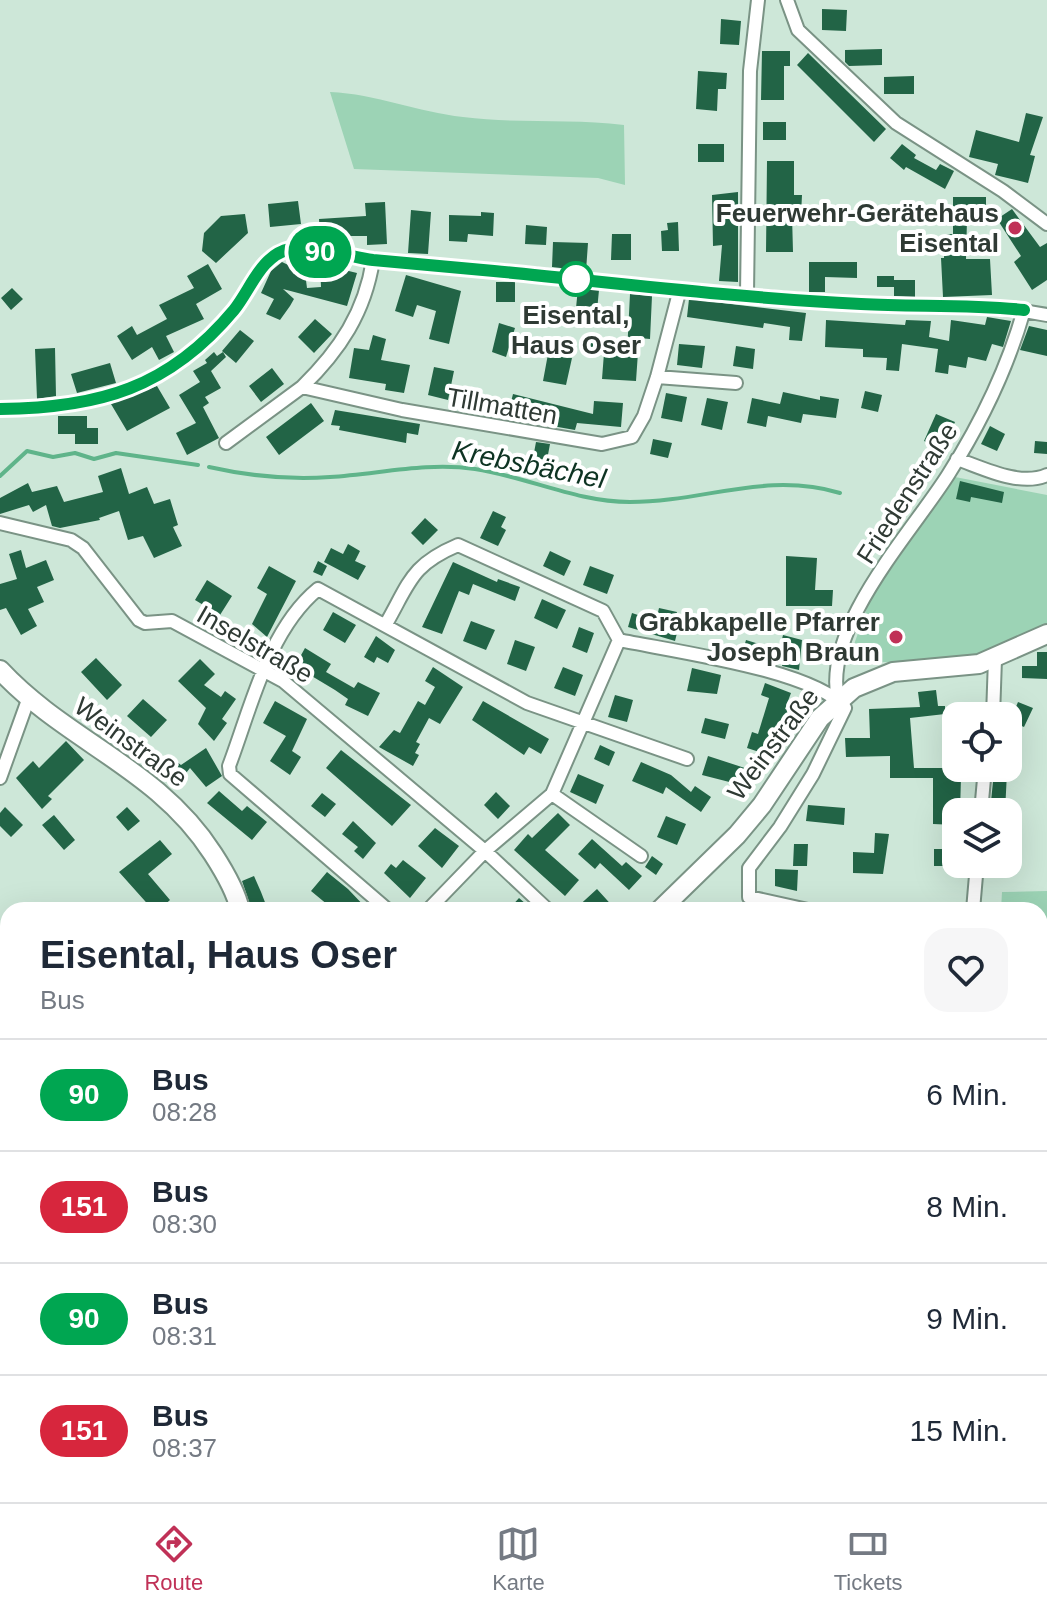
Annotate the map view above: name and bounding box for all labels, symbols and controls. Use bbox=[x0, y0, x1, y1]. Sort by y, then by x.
place label: Feuerwehr-Gerätehaus Eisental bbox=[716, 198, 999, 258]
marker: Feuerwehr-Gerätehaus Eisental bbox=[1006, 219, 1024, 237]
line badge: 90 bbox=[284, 226, 356, 278]
text: 90 bbox=[304, 236, 336, 267]
marker: Eisental, Haus Oser bbox=[559, 262, 593, 296]
place label: Eisental, Haus Oser bbox=[511, 300, 641, 360]
street label: Tillmatten bbox=[444, 382, 560, 430]
street label: Friedenstraße bbox=[850, 417, 964, 569]
water label: Krebsbächel bbox=[450, 434, 609, 495]
street label: Inselstraße bbox=[192, 599, 318, 689]
place label: Grabkapelle Pfarrer Joseph Braun bbox=[639, 607, 880, 667]
marker: Grabkapelle Pfarrer Joseph Braun bbox=[887, 628, 905, 646]
street label: Weinstraße bbox=[721, 682, 825, 806]
street label: Weinstraße bbox=[69, 691, 193, 793]
map controls bbox=[942, 702, 1022, 878]
button: locate bbox=[942, 702, 1022, 782]
button: layers bbox=[942, 798, 1022, 878]
button: heart bbox=[924, 928, 1008, 1012]
text: Eisental, Haus Oser bbox=[40, 934, 397, 976]
text: Bus bbox=[40, 985, 85, 1015]
text: Bus bbox=[152, 1063, 209, 1096]
text: 6 Min. bbox=[926, 1078, 1008, 1111]
text: 90 bbox=[68, 1079, 100, 1110]
text: 08:28 bbox=[152, 1097, 217, 1127]
text: Bus bbox=[152, 1175, 209, 1208]
text: 8 Min. bbox=[926, 1190, 1008, 1223]
text: 151 bbox=[61, 1191, 107, 1222]
text: 08:30 bbox=[152, 1209, 217, 1239]
text: Bus bbox=[152, 1287, 209, 1320]
text: 9 Min. bbox=[926, 1302, 1008, 1335]
text: 90 bbox=[68, 1303, 100, 1334]
text: 08:31 bbox=[152, 1321, 217, 1351]
text: Bus bbox=[152, 1399, 209, 1432]
text: 15 Min. bbox=[910, 1414, 1008, 1447]
text: 151 bbox=[61, 1415, 107, 1446]
text: 08:37 bbox=[152, 1433, 217, 1463]
tab: Route bbox=[144, 1522, 203, 1596]
tab: Karte bbox=[492, 1522, 545, 1596]
tab: Tickets bbox=[834, 1522, 903, 1596]

